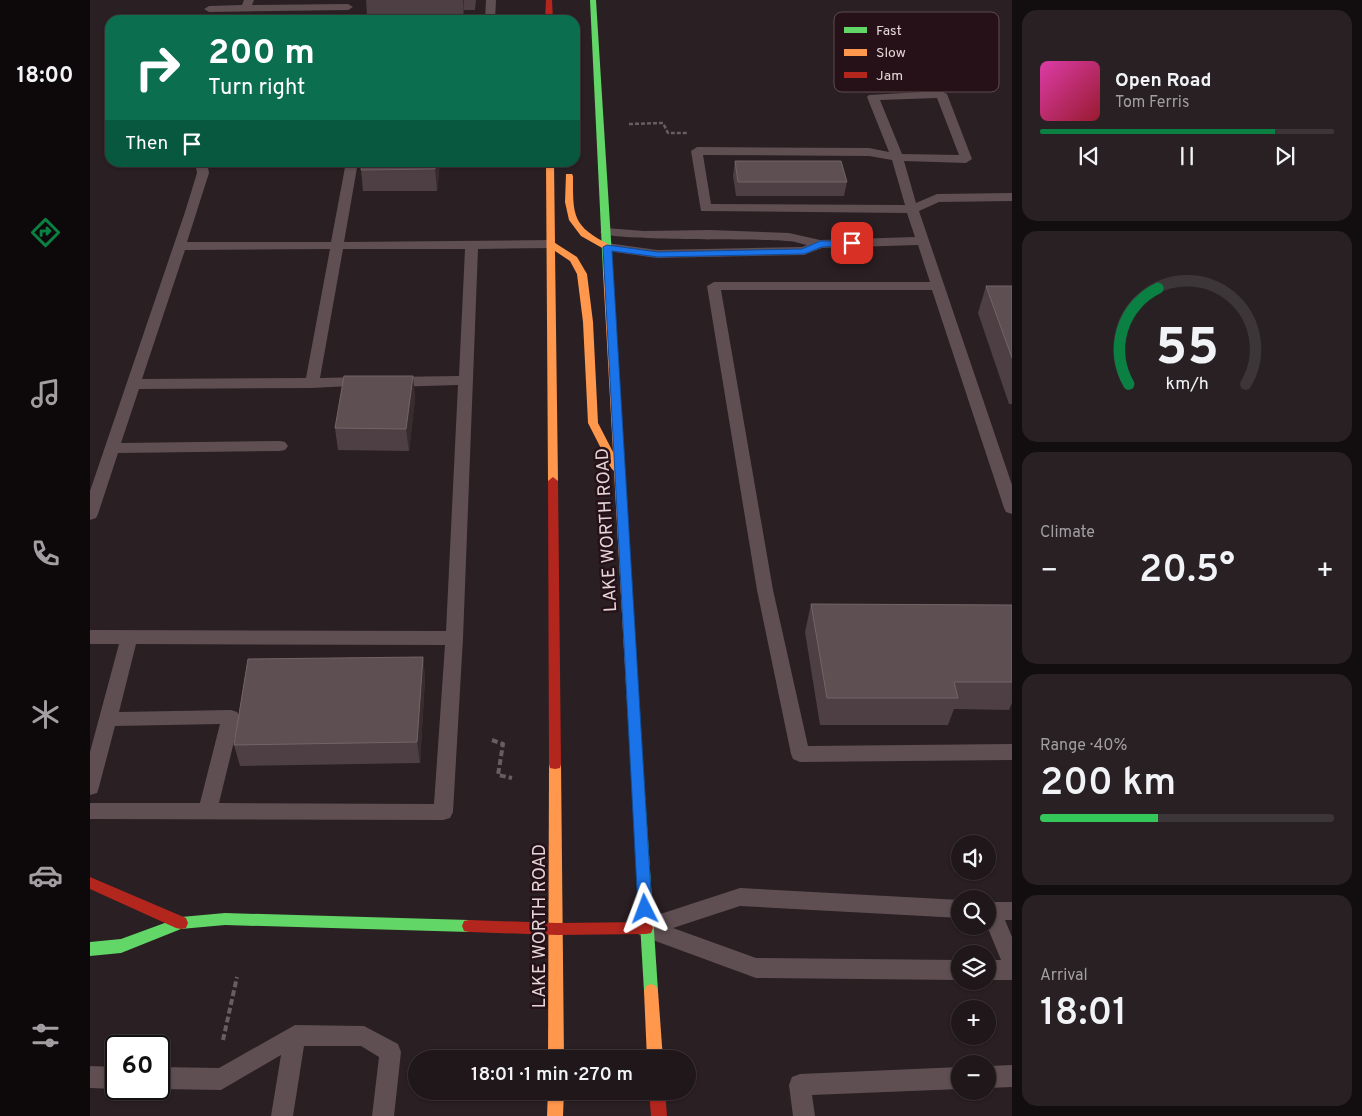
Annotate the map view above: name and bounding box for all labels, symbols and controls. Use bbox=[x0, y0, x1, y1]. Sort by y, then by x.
legend bbox=[834, 12, 999, 92]
text: Fast bbox=[876, 23, 902, 40]
text: 200 m bbox=[208, 32, 315, 76]
icon: right bbox=[125, 35, 190, 100]
text: Slow bbox=[876, 45, 906, 62]
text: 18:00 bbox=[17, 63, 74, 90]
text: Jam bbox=[876, 68, 903, 85]
text: Open Road bbox=[1115, 69, 1211, 93]
text: Turn right bbox=[208, 75, 305, 102]
text: Tom Ferris bbox=[1115, 93, 1189, 113]
icon: arrive bbox=[178, 130, 206, 158]
text: Then bbox=[125, 132, 168, 156]
icon: previous bbox=[1075, 142, 1103, 170]
icon: pause bbox=[1173, 142, 1201, 170]
icon: next bbox=[1271, 142, 1299, 170]
icon: directions bbox=[28, 215, 63, 250]
pin bbox=[831, 222, 873, 264]
icon: arrive bbox=[838, 229, 866, 257]
text: 55 bbox=[1155, 317, 1219, 383]
text: km/h bbox=[1165, 373, 1209, 396]
icon: music bbox=[28, 376, 63, 411]
street label: LAKE WORTH ROAD bbox=[592, 447, 623, 613]
text: Climate bbox=[1040, 523, 1095, 543]
icon: phone bbox=[28, 536, 63, 571]
text: 20.5° bbox=[1139, 547, 1235, 596]
text: − bbox=[1040, 554, 1058, 590]
text: + bbox=[1316, 554, 1334, 590]
icon: climate bbox=[28, 697, 63, 732]
text: Range · 40% bbox=[1040, 736, 1128, 756]
text: 200 km bbox=[1040, 760, 1176, 809]
map controls bbox=[951, 835, 996, 1100]
button: sound bbox=[951, 835, 996, 880]
street label: LAKE WORTH ROAD bbox=[529, 844, 552, 1008]
icon: car bbox=[28, 858, 63, 893]
position arrow bbox=[618, 882, 670, 934]
button: search bbox=[951, 890, 996, 935]
button: layers bbox=[951, 945, 996, 990]
text: Arrival bbox=[1040, 966, 1088, 986]
text: 18:01 bbox=[1040, 990, 1127, 1039]
button: + bbox=[951, 1000, 996, 1045]
icon: filters bbox=[28, 1018, 63, 1053]
speed limit sign: 60 bbox=[105, 1035, 170, 1100]
button: − bbox=[951, 1055, 996, 1100]
text: 18:01 · 1 min · 270 m bbox=[471, 1063, 633, 1087]

